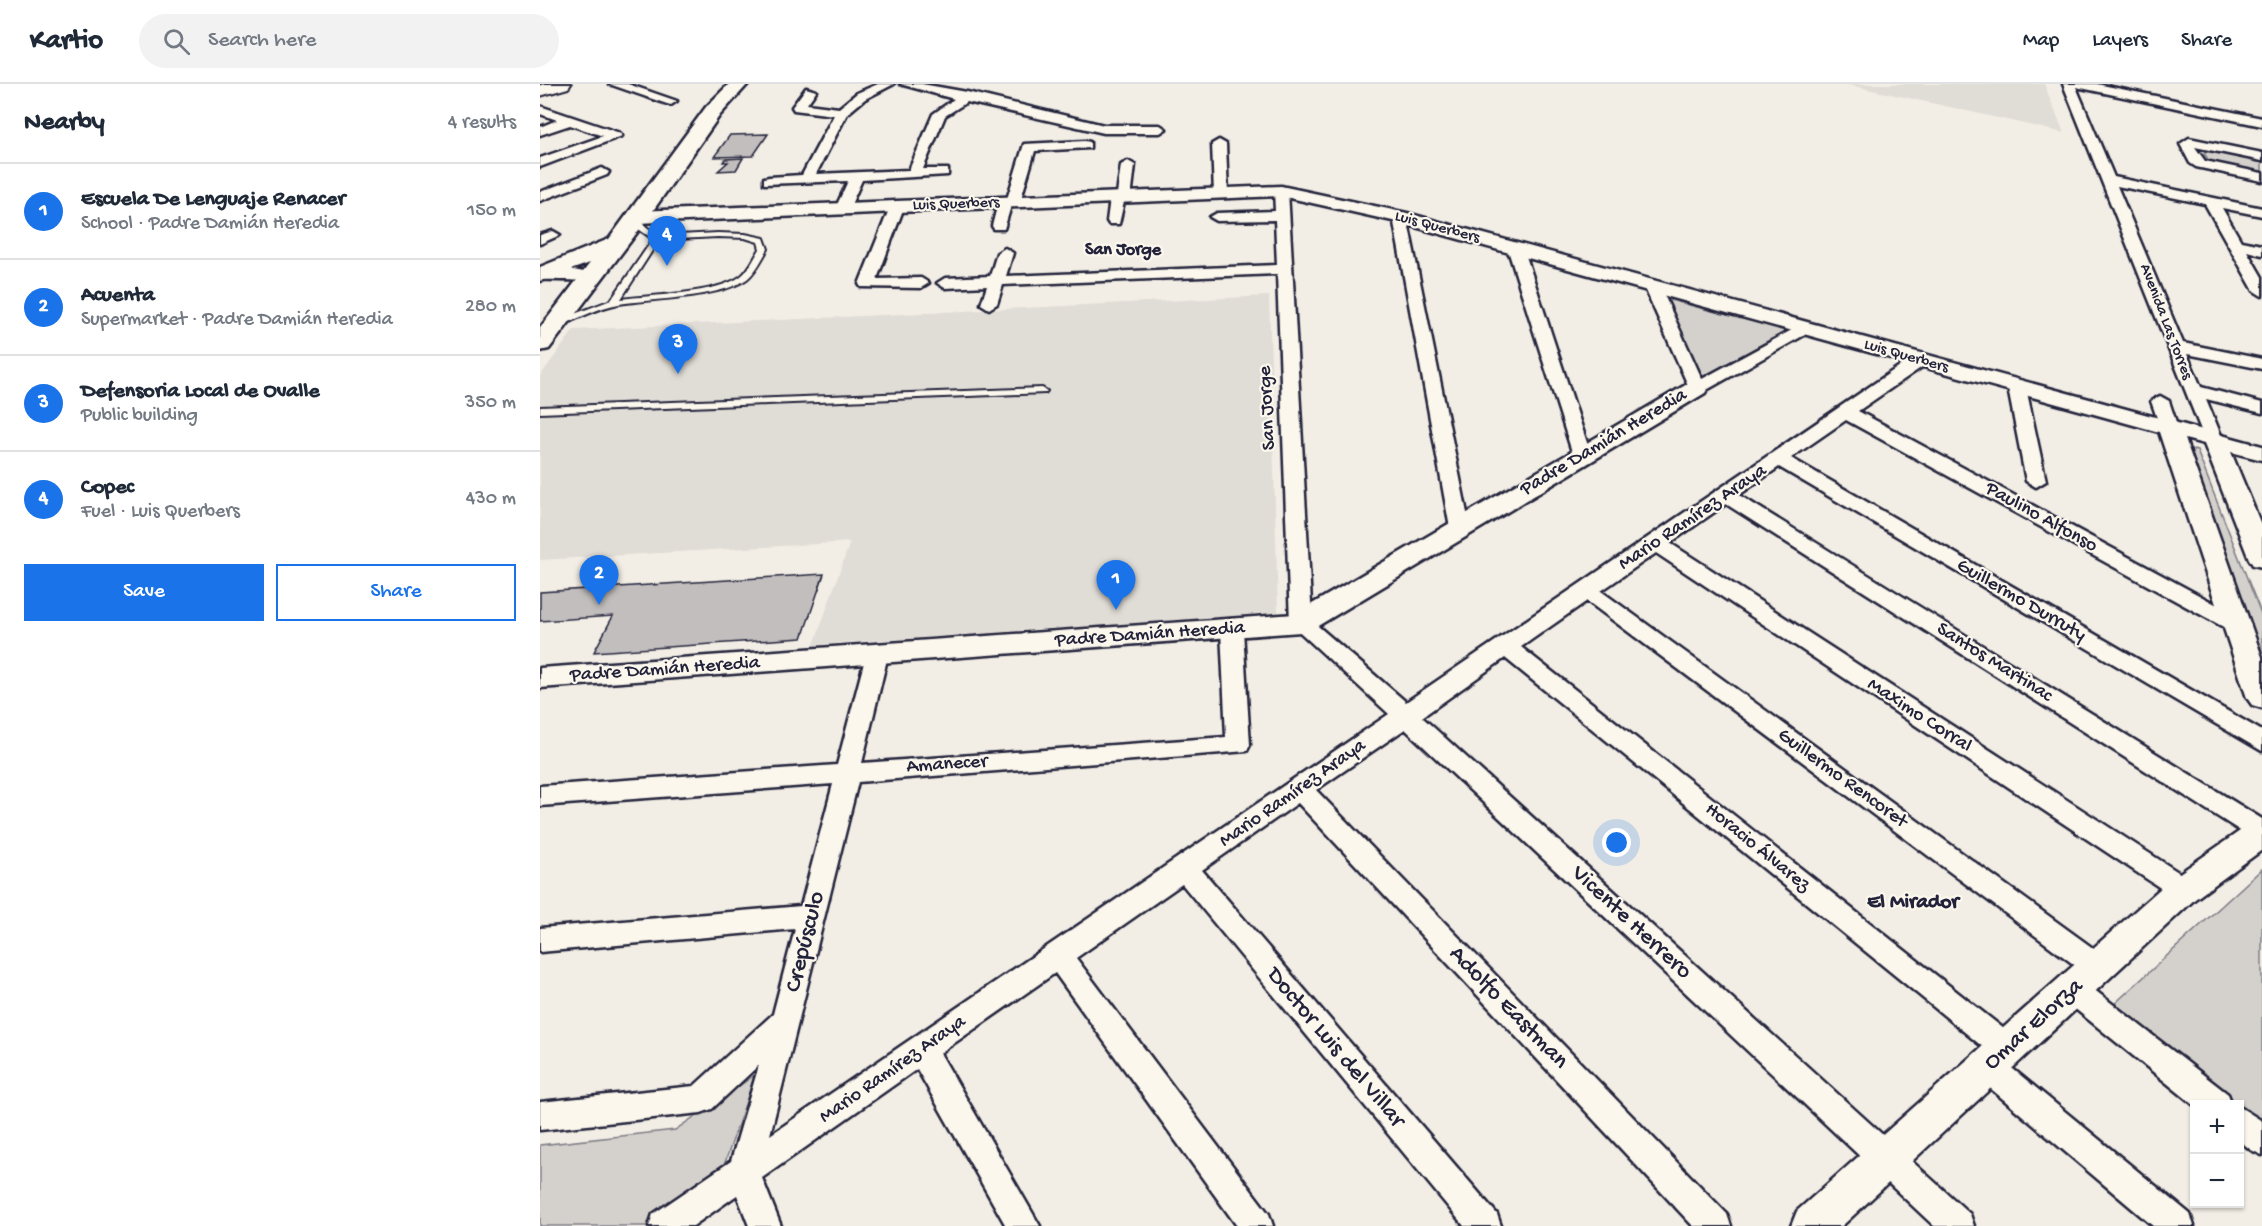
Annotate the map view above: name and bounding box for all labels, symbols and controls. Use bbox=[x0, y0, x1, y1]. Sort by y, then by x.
search box bbox=[139, 14, 559, 68]
text: Kartio bbox=[30, 25, 103, 58]
icon: search bbox=[160, 25, 193, 58]
text: Search here bbox=[208, 28, 316, 54]
text: Map bbox=[2023, 29, 2059, 54]
text: Layers bbox=[2092, 29, 2148, 54]
text: Share bbox=[2181, 29, 2232, 54]
text: Nearby bbox=[24, 108, 105, 139]
text: 4 results bbox=[448, 112, 516, 135]
text: Escuela De Lenguaje Renacer bbox=[81, 187, 345, 213]
street label: Luis Querbers bbox=[912, 194, 1001, 216]
text: 1 bbox=[39, 200, 48, 223]
text: 150 m bbox=[467, 200, 516, 223]
street label: Luis Querbers bbox=[1393, 208, 1483, 249]
text: School · Padre Damián Heredia bbox=[81, 213, 339, 236]
pin: 4 bbox=[648, 216, 686, 266]
district label: San Jorge bbox=[1085, 240, 1162, 261]
street label: Avenida Las Torres bbox=[2134, 262, 2196, 383]
text: Acuenta bbox=[81, 283, 155, 309]
text: 2 bbox=[39, 296, 48, 319]
text: 280 m bbox=[465, 296, 516, 319]
text: Supermarket · Padre Damián Heredia bbox=[81, 309, 393, 332]
pin: 3 bbox=[658, 324, 698, 374]
street label: Luis Querbers bbox=[1862, 336, 1951, 378]
street label: San Jorge bbox=[1254, 365, 1282, 451]
text: Defensoria Local de Ovalle bbox=[81, 379, 320, 405]
street label: Padre Damián Heredia bbox=[1516, 384, 1692, 502]
text: 3 bbox=[38, 392, 49, 415]
text: 350 m bbox=[465, 392, 516, 415]
text: Public building bbox=[81, 405, 198, 428]
street label: Mario Ramírez Araya bbox=[1615, 459, 1772, 576]
text: Copec bbox=[81, 475, 134, 501]
street label: Paulino Alfonso bbox=[1980, 477, 2101, 558]
text: 4 bbox=[39, 488, 48, 511]
text: 430 m bbox=[466, 488, 516, 511]
text: Fuel · Luis Querbers bbox=[81, 501, 240, 524]
street label: Guillermo Durruty bbox=[1952, 555, 2090, 647]
pin: 2 bbox=[580, 556, 618, 605]
pin: 1 bbox=[1096, 560, 1136, 610]
button: Save bbox=[24, 564, 264, 621]
button: Share bbox=[276, 564, 516, 621]
street label: Padre Damián Heredia bbox=[1053, 617, 1247, 653]
street label: Santos Martinac bbox=[1932, 618, 2057, 708]
street label: Padre Damián Heredia bbox=[568, 652, 762, 688]
street label: Maximo Corral bbox=[1862, 674, 1976, 758]
street label: Guillermo Rencoret bbox=[1773, 724, 1913, 835]
street label: Mario Ramírez Araya bbox=[1215, 734, 1371, 853]
street label: Amanecer bbox=[906, 751, 990, 779]
street label: Horacio Álvarez bbox=[1700, 797, 1816, 898]
your location bbox=[1602, 828, 1631, 857]
street label: Vicente Herrero bbox=[1564, 859, 1697, 986]
street label: Crepúsculo bbox=[779, 889, 833, 995]
district label: El Mirador bbox=[1867, 891, 1961, 916]
street label: Adolfo Eastman bbox=[1442, 940, 1574, 1076]
street label: Doctor Luis del Villar bbox=[1258, 960, 1412, 1136]
street label: Omar Elorza bbox=[1978, 972, 2090, 1077]
street label: Mario Ramírez Araya bbox=[815, 1010, 971, 1129]
map controls bbox=[2190, 1100, 2244, 1208]
button: + bbox=[2190, 1100, 2244, 1154]
button: − bbox=[2190, 1154, 2244, 1208]

